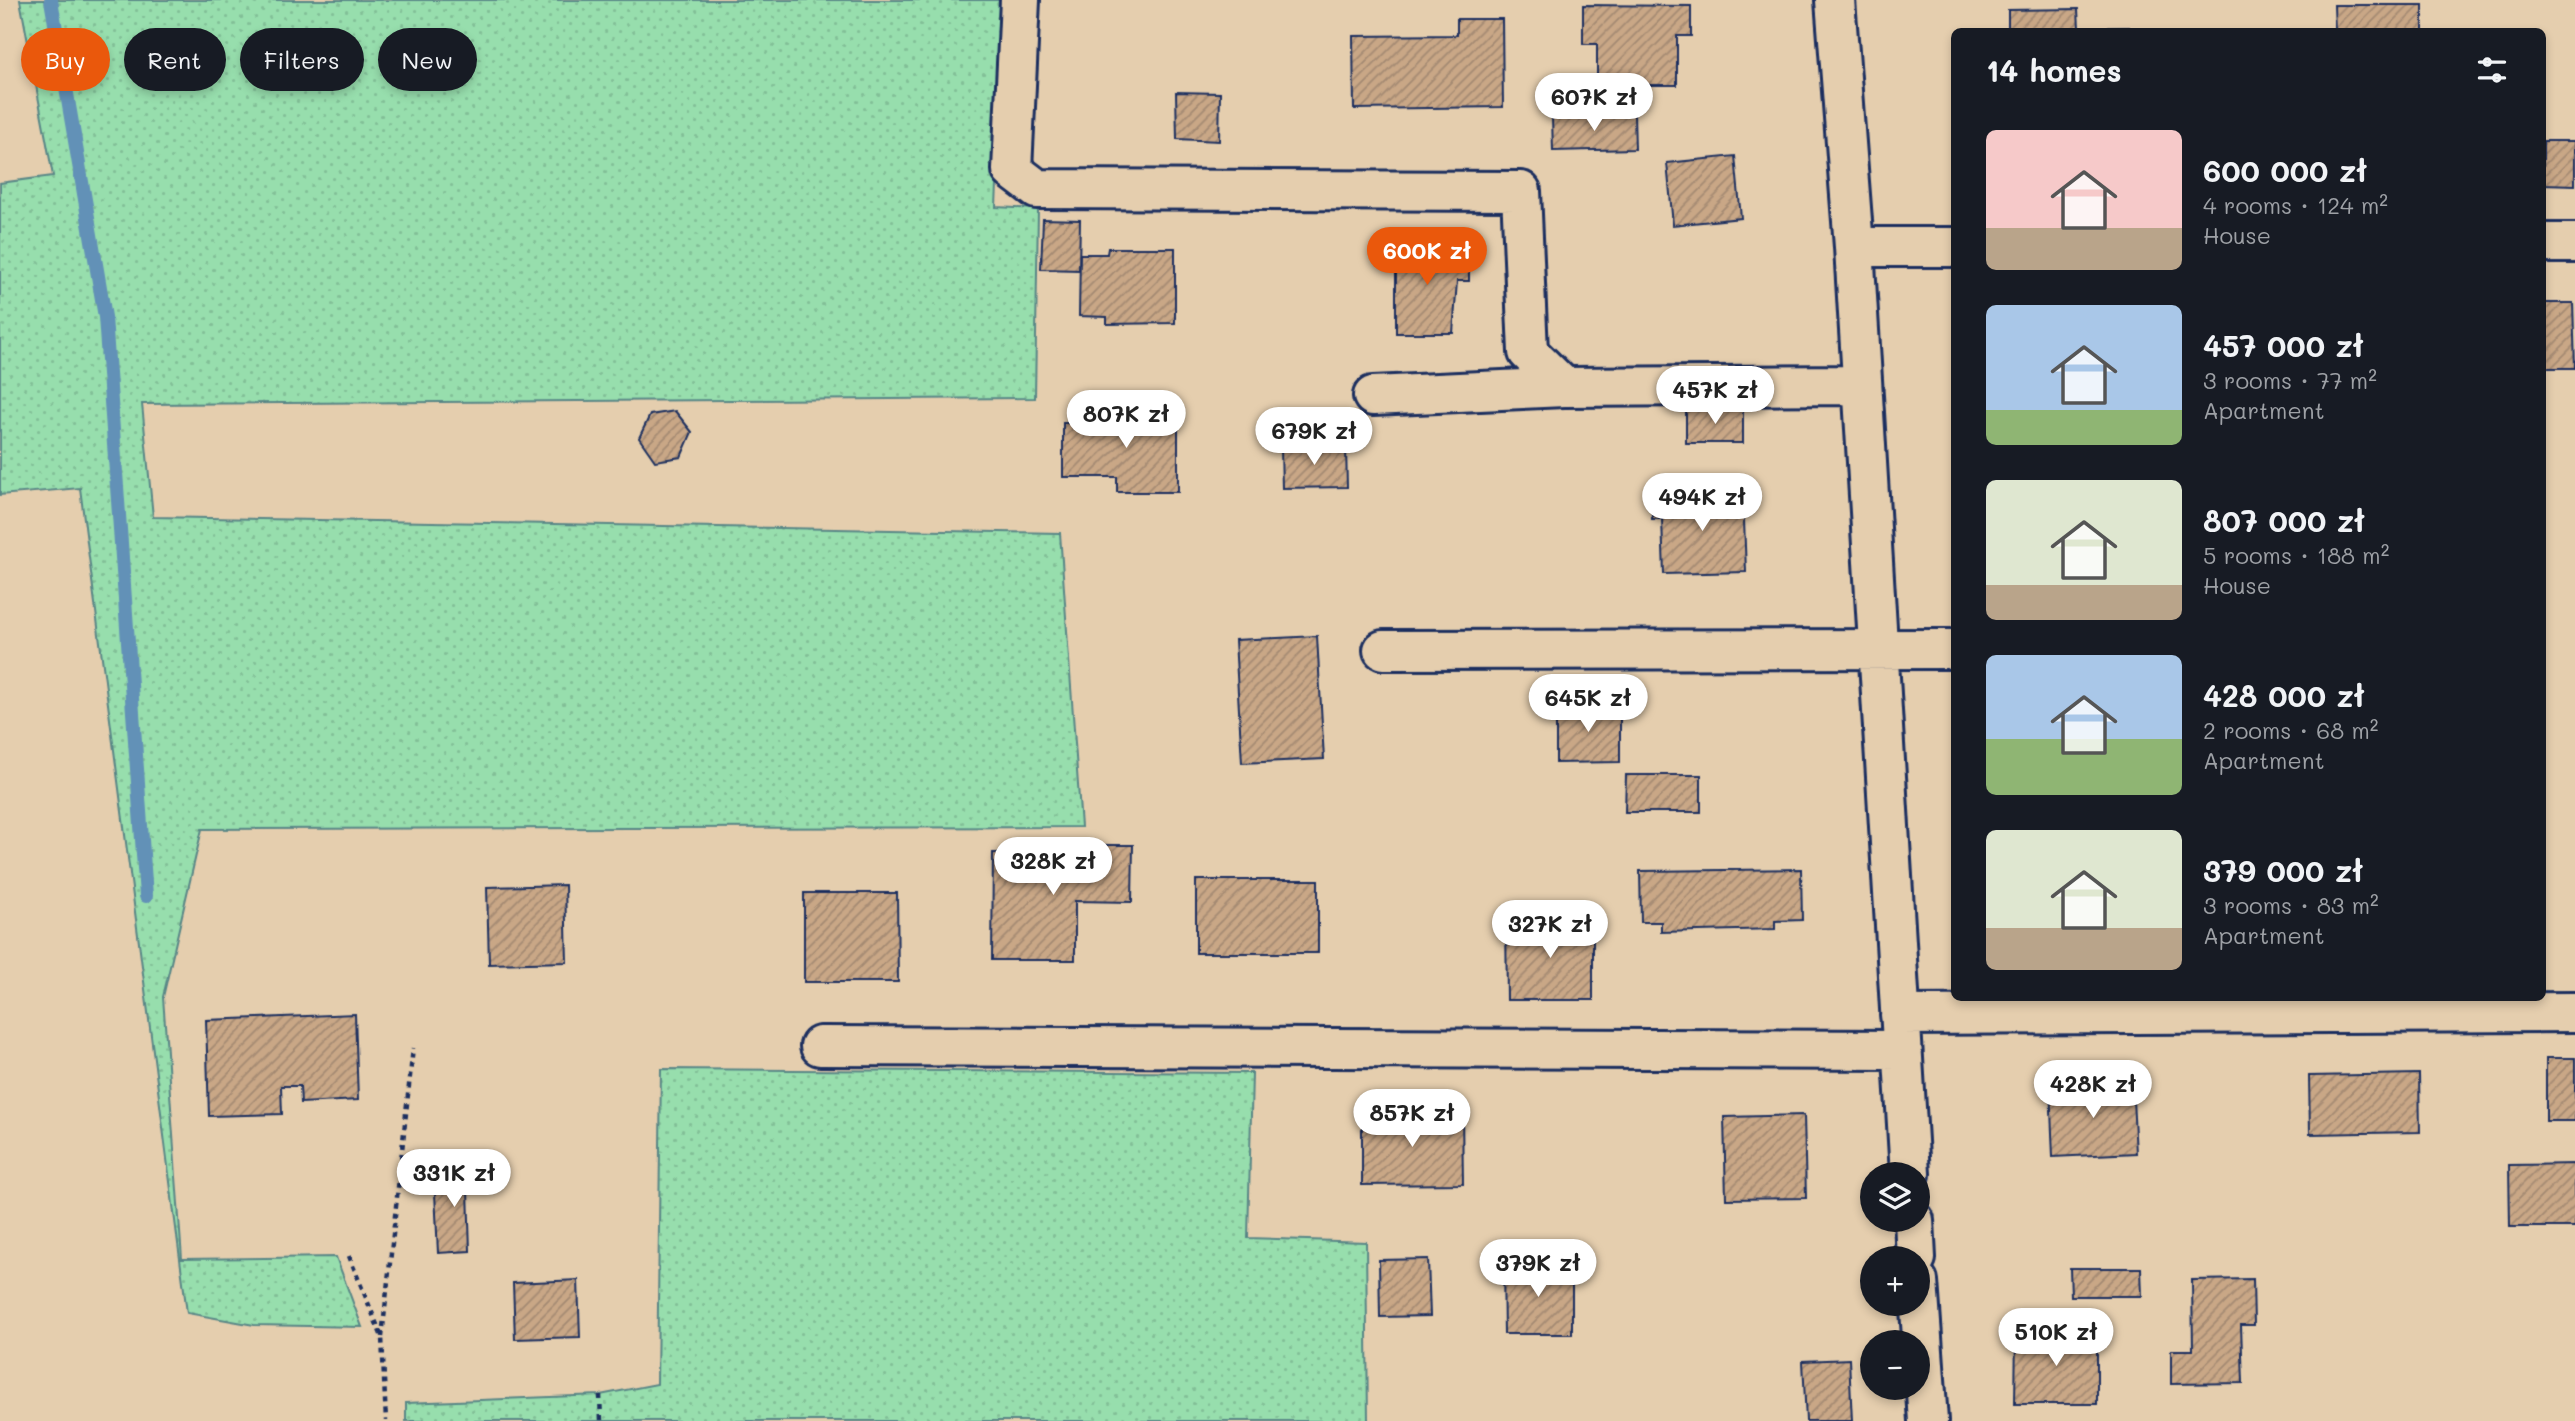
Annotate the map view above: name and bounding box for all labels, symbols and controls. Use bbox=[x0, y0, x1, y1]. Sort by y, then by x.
chip: Buy bbox=[21, 28, 110, 91]
chip: Rent bbox=[124, 28, 226, 91]
chip: Filters bbox=[240, 28, 364, 91]
chip: New bbox=[378, 28, 477, 91]
text: 14 homes bbox=[1986, 50, 2122, 90]
icon: filters bbox=[2473, 51, 2511, 89]
pin: 607K zł bbox=[1529, 74, 1659, 133]
text: 607K zł bbox=[1551, 81, 1637, 111]
text: 600 000 zł bbox=[2203, 150, 2367, 190]
icon: home bbox=[2042, 158, 2126, 242]
text: 4 rooms · 124 m² bbox=[2203, 190, 2388, 220]
text: House bbox=[2203, 220, 2271, 250]
pin: 600K zł bbox=[1362, 228, 1492, 287]
text: 600K zł bbox=[1383, 235, 1471, 265]
text: 457 000 zł bbox=[2203, 325, 2363, 365]
icon: home bbox=[2042, 333, 2126, 417]
text: 3 rooms · 77 m² bbox=[2203, 365, 2377, 395]
pin: 457K zł bbox=[1650, 366, 1780, 426]
text: 457K zł bbox=[1672, 374, 1758, 404]
pin: 807K zł bbox=[1061, 391, 1191, 450]
text: Apartment bbox=[2203, 395, 2325, 425]
text: 807K zł bbox=[1083, 398, 1169, 428]
pin: 679K zł bbox=[1249, 407, 1379, 467]
text: 679K zł bbox=[1271, 415, 1357, 445]
pin: 494K zł bbox=[1637, 474, 1767, 533]
text: 494K zł bbox=[1658, 481, 1746, 511]
text: 807 000 zł bbox=[2203, 500, 2365, 540]
icon: home bbox=[2042, 508, 2126, 592]
text: 5 rooms · 188 m² bbox=[2203, 540, 2389, 570]
text: House bbox=[2203, 570, 2271, 600]
pin: 645K zł bbox=[1523, 674, 1653, 734]
text: 428 000 zł bbox=[2203, 675, 2365, 715]
text: 645K zł bbox=[1545, 682, 1631, 712]
icon: home bbox=[2042, 683, 2126, 767]
text: 2 rooms · 68 m² bbox=[2203, 715, 2378, 745]
text: Apartment bbox=[2203, 745, 2325, 775]
pin: 328K zł bbox=[988, 838, 1118, 897]
text: 328K zł bbox=[1010, 845, 1096, 875]
text: 379 000 zł bbox=[2203, 850, 2363, 890]
icon: home bbox=[2042, 858, 2126, 942]
text: 3 rooms · 83 m² bbox=[2203, 890, 2379, 920]
pin: 327K zł bbox=[1485, 900, 1615, 960]
text: 327K zł bbox=[1508, 908, 1592, 938]
text: Apartment bbox=[2203, 920, 2325, 950]
pin: 428K zł bbox=[2028, 1060, 2158, 1120]
text: 428K zł bbox=[2050, 1068, 2136, 1098]
pin: 857K zł bbox=[1347, 1090, 1477, 1149]
text: 857K zł bbox=[1369, 1097, 1455, 1127]
pin: 331K zł bbox=[389, 1150, 519, 1209]
text: 331K zł bbox=[413, 1157, 495, 1187]
map controls bbox=[1860, 1162, 1930, 1400]
button: layers bbox=[1860, 1162, 1930, 1232]
pin: 379K zł bbox=[1473, 1240, 1603, 1299]
button: + bbox=[1860, 1246, 1930, 1316]
text: 379K zł bbox=[1495, 1247, 1581, 1277]
pin: 510K zł bbox=[1991, 1308, 2121, 1368]
text: 510K zł bbox=[2014, 1316, 2098, 1346]
button: − bbox=[1860, 1330, 1930, 1400]

